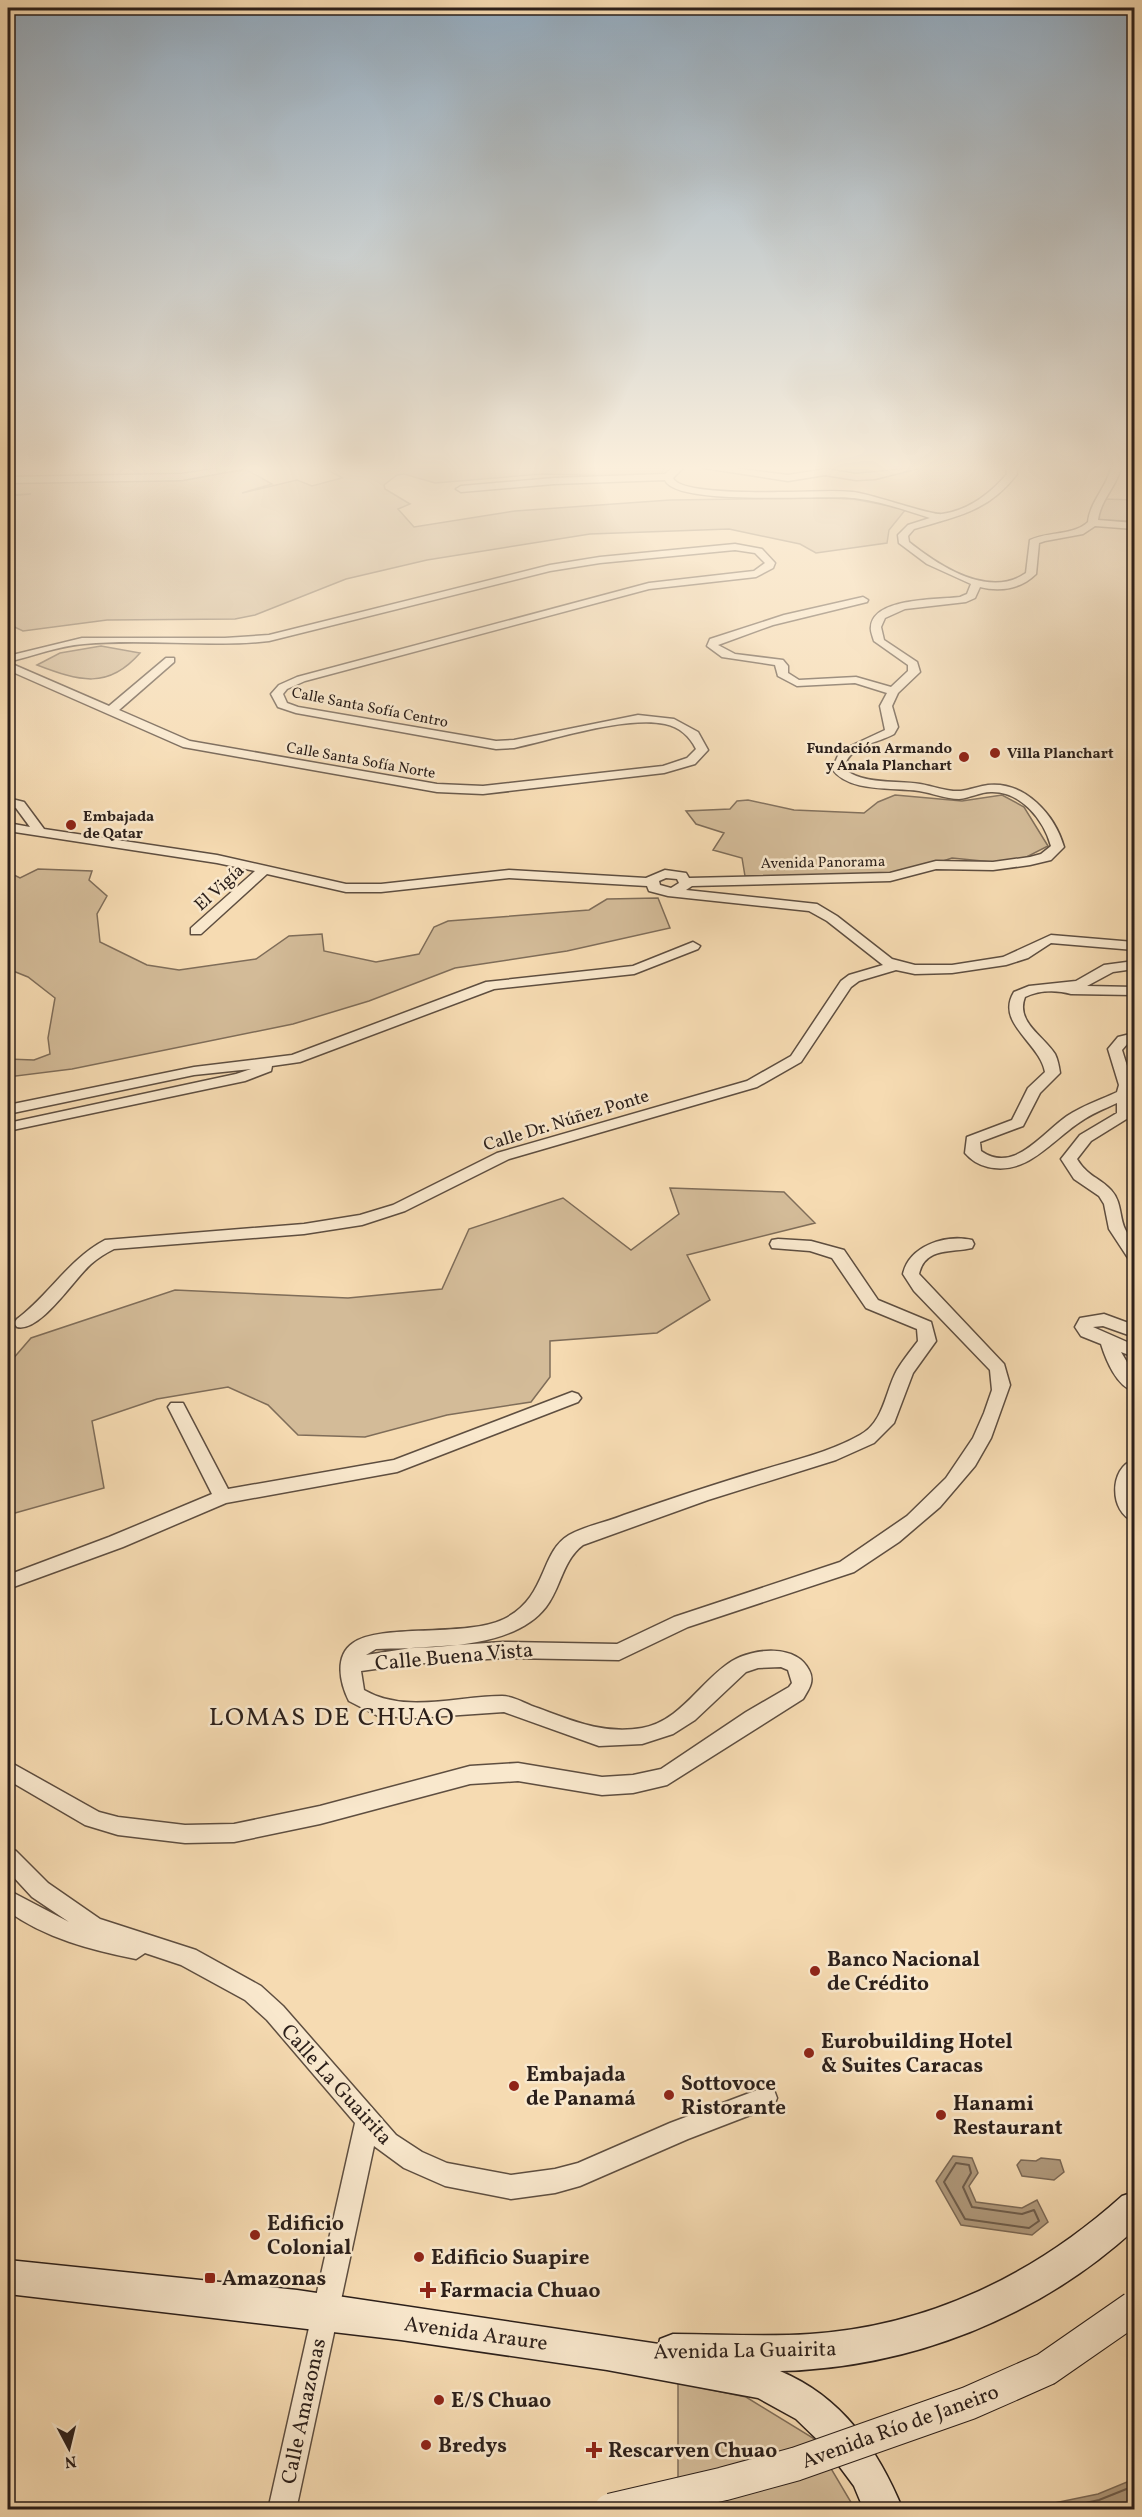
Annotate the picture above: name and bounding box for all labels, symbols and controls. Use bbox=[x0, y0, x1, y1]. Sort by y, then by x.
street label: Calle Santa Sofía Centro bbox=[290, 683, 450, 734]
street label: Calle Santa Sofía Norte bbox=[285, 738, 437, 785]
place label: Fundación Armando y Anala Planchart bbox=[806, 739, 952, 777]
place label: Villa Planchart bbox=[1007, 744, 1114, 765]
marker: Villa Planchart bbox=[988, 746, 1002, 760]
marker: Fundación Armando y Anala Planchart bbox=[957, 750, 971, 764]
place label: Embajada de Qatar bbox=[83, 807, 154, 845]
marker: Embajada de Qatar bbox=[64, 818, 78, 832]
street label: Avenida Panorama bbox=[761, 852, 885, 875]
street label: El Vigía bbox=[189, 859, 251, 917]
street label: Calle Dr. Núñez Ponte bbox=[481, 1084, 652, 1159]
street label: Calle Buena Vista bbox=[374, 1636, 535, 1679]
district label: LOMAS DE CHUAO bbox=[209, 1700, 455, 1736]
place label: Banco Nacional de Crédito bbox=[827, 1946, 980, 1999]
marker: Banco Nacional de Crédito bbox=[808, 1964, 822, 1978]
street label: Calle La Guairita bbox=[274, 2018, 398, 2152]
place label: Eurobuilding Hotel & Suites Caracas bbox=[821, 2028, 1013, 2081]
marker: Eurobuilding Hotel & Suites Caracas bbox=[802, 2046, 816, 2060]
place label: Embajada de Panamá bbox=[526, 2061, 636, 2114]
place label: Sottovoce Ristorante bbox=[681, 2070, 786, 2123]
marker: Embajada de Panamá bbox=[507, 2079, 521, 2093]
marker: Sottovoce Ristorante bbox=[662, 2088, 676, 2102]
place label: Hanami Restaurant bbox=[953, 2090, 1063, 2143]
marker: Hanami Restaurant bbox=[934, 2108, 948, 2122]
place label: Edificio Colonial bbox=[267, 2210, 351, 2263]
marker: Edificio Colonial bbox=[248, 2228, 262, 2242]
place label: Edificio Suapire bbox=[431, 2244, 589, 2273]
marker: Edificio Suapire bbox=[412, 2250, 426, 2264]
place label: Amazonas bbox=[222, 2265, 326, 2294]
marker: Amazonas bbox=[203, 2271, 217, 2285]
place label: Farmacia Chuao bbox=[440, 2277, 600, 2306]
marker: Farmacia Chuao bbox=[421, 2283, 435, 2297]
street label: Avenida Araure bbox=[402, 2310, 549, 2359]
street label: Avenida La Guairita bbox=[653, 2335, 837, 2368]
street label: Calle Amazonas bbox=[275, 2336, 334, 2487]
street label: Avenida Río de Janeiro bbox=[798, 2378, 1003, 2477]
place label: E/S Chuao bbox=[451, 2387, 551, 2416]
marker: E/S Chuao bbox=[432, 2393, 446, 2407]
north arrow bbox=[39, 2418, 99, 2478]
place label: Bredys bbox=[438, 2432, 507, 2461]
place label: Rescarven Chuao bbox=[608, 2437, 777, 2466]
marker: Bredys bbox=[419, 2438, 433, 2452]
marker: Rescarven Chuao bbox=[585, 2441, 603, 2459]
text: N bbox=[63, 2449, 78, 2473]

